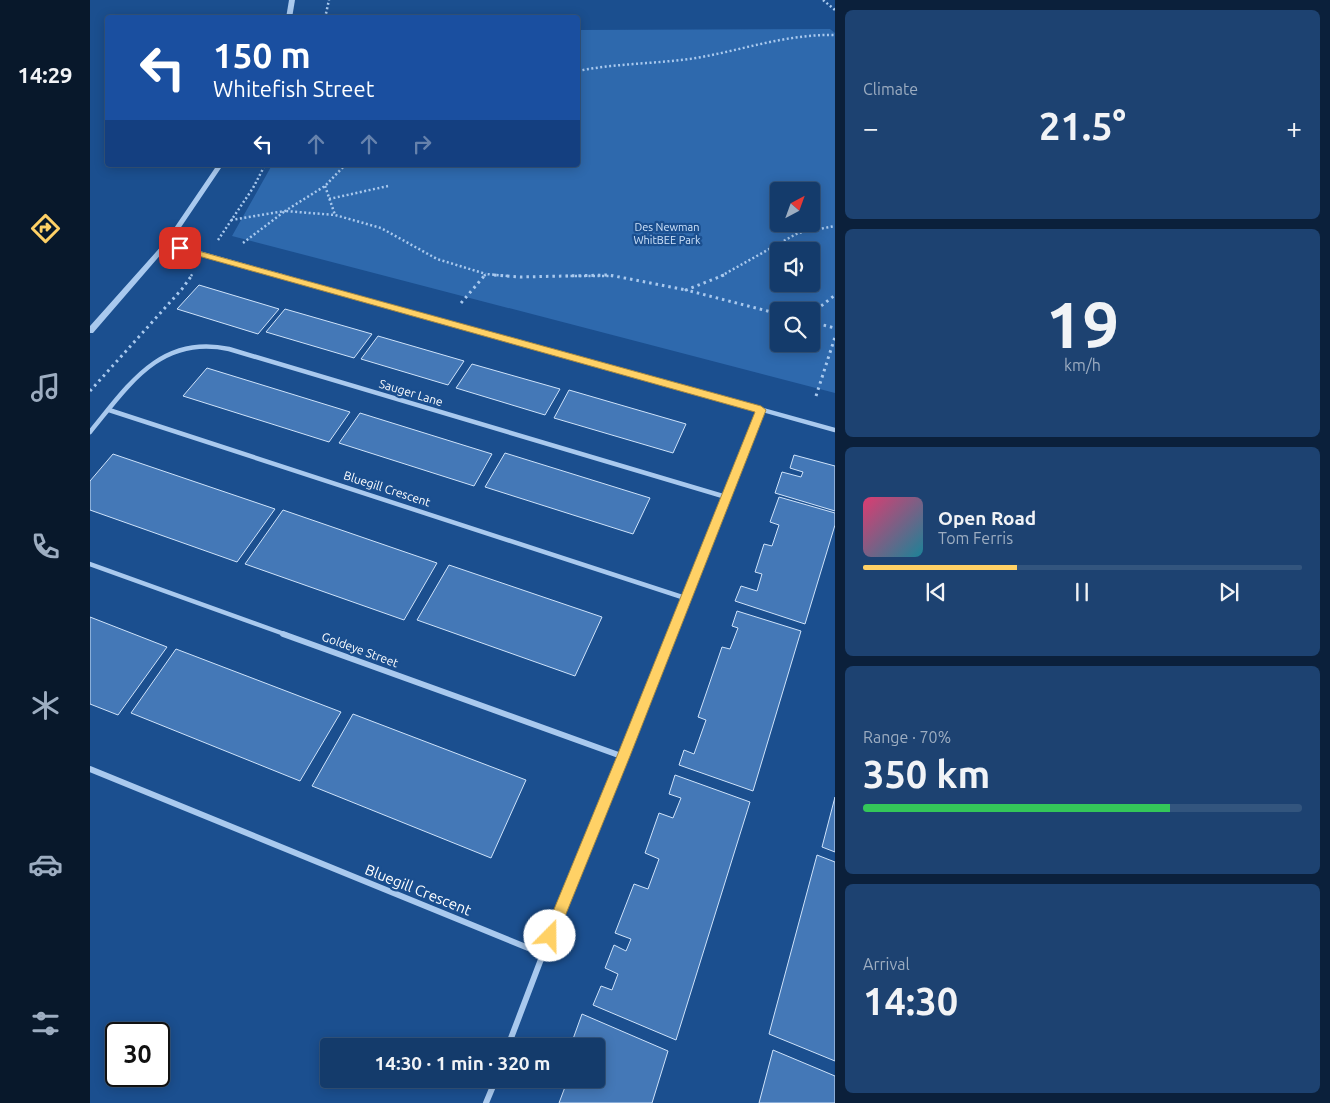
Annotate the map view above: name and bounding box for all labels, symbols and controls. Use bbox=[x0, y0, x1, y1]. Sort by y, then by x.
icon: left bbox=[130, 35, 195, 100]
text: 150 m bbox=[213, 35, 311, 75]
text: 14:29 bbox=[17, 62, 73, 87]
text: Whitefish Street bbox=[213, 76, 374, 101]
text: Climate bbox=[863, 80, 918, 98]
text: 21.5° bbox=[1039, 105, 1126, 147]
text: − bbox=[863, 112, 879, 143]
text: + bbox=[1286, 112, 1302, 143]
icon: left bbox=[249, 130, 277, 158]
icon: ahead bbox=[302, 130, 330, 158]
icon: ahead bbox=[355, 130, 383, 158]
icon: right bbox=[408, 130, 436, 158]
north arrow bbox=[770, 182, 820, 232]
map controls bbox=[770, 182, 820, 352]
icon: directions bbox=[28, 211, 63, 246]
park label: Des Newman WhitBEE Park bbox=[633, 221, 701, 246]
pin bbox=[159, 227, 201, 269]
icon: arrive bbox=[166, 234, 194, 262]
button: sound bbox=[770, 242, 820, 292]
text: 19 bbox=[1046, 287, 1119, 360]
button: search bbox=[770, 302, 820, 352]
text: km/h bbox=[1064, 356, 1101, 374]
icon: music bbox=[28, 370, 63, 405]
street label: Sauger Lane bbox=[378, 377, 445, 408]
street label: Bluegill Crescent bbox=[342, 468, 432, 509]
text: Open Road bbox=[938, 507, 1036, 529]
icon: phone bbox=[28, 529, 63, 564]
text: Tom Ferris bbox=[938, 529, 1013, 547]
icon: previous bbox=[922, 578, 950, 606]
icon: pause bbox=[1068, 578, 1096, 606]
icon: next bbox=[1215, 578, 1243, 606]
street label: Goldeye Street bbox=[320, 630, 400, 669]
icon: climate bbox=[28, 688, 63, 723]
text: Range · 70% bbox=[863, 728, 951, 746]
text: 350 km bbox=[863, 753, 990, 795]
icon: car bbox=[28, 847, 63, 882]
street label: Bluegill Crescent bbox=[363, 860, 474, 919]
position arrow bbox=[523, 909, 575, 961]
text: Arrival bbox=[863, 955, 910, 973]
text: 14:30 bbox=[863, 980, 958, 1022]
icon: filters bbox=[28, 1006, 63, 1041]
speed limit sign: 30 bbox=[105, 1022, 170, 1087]
text: 14:30 · 1 min · 320 m bbox=[375, 1052, 550, 1074]

